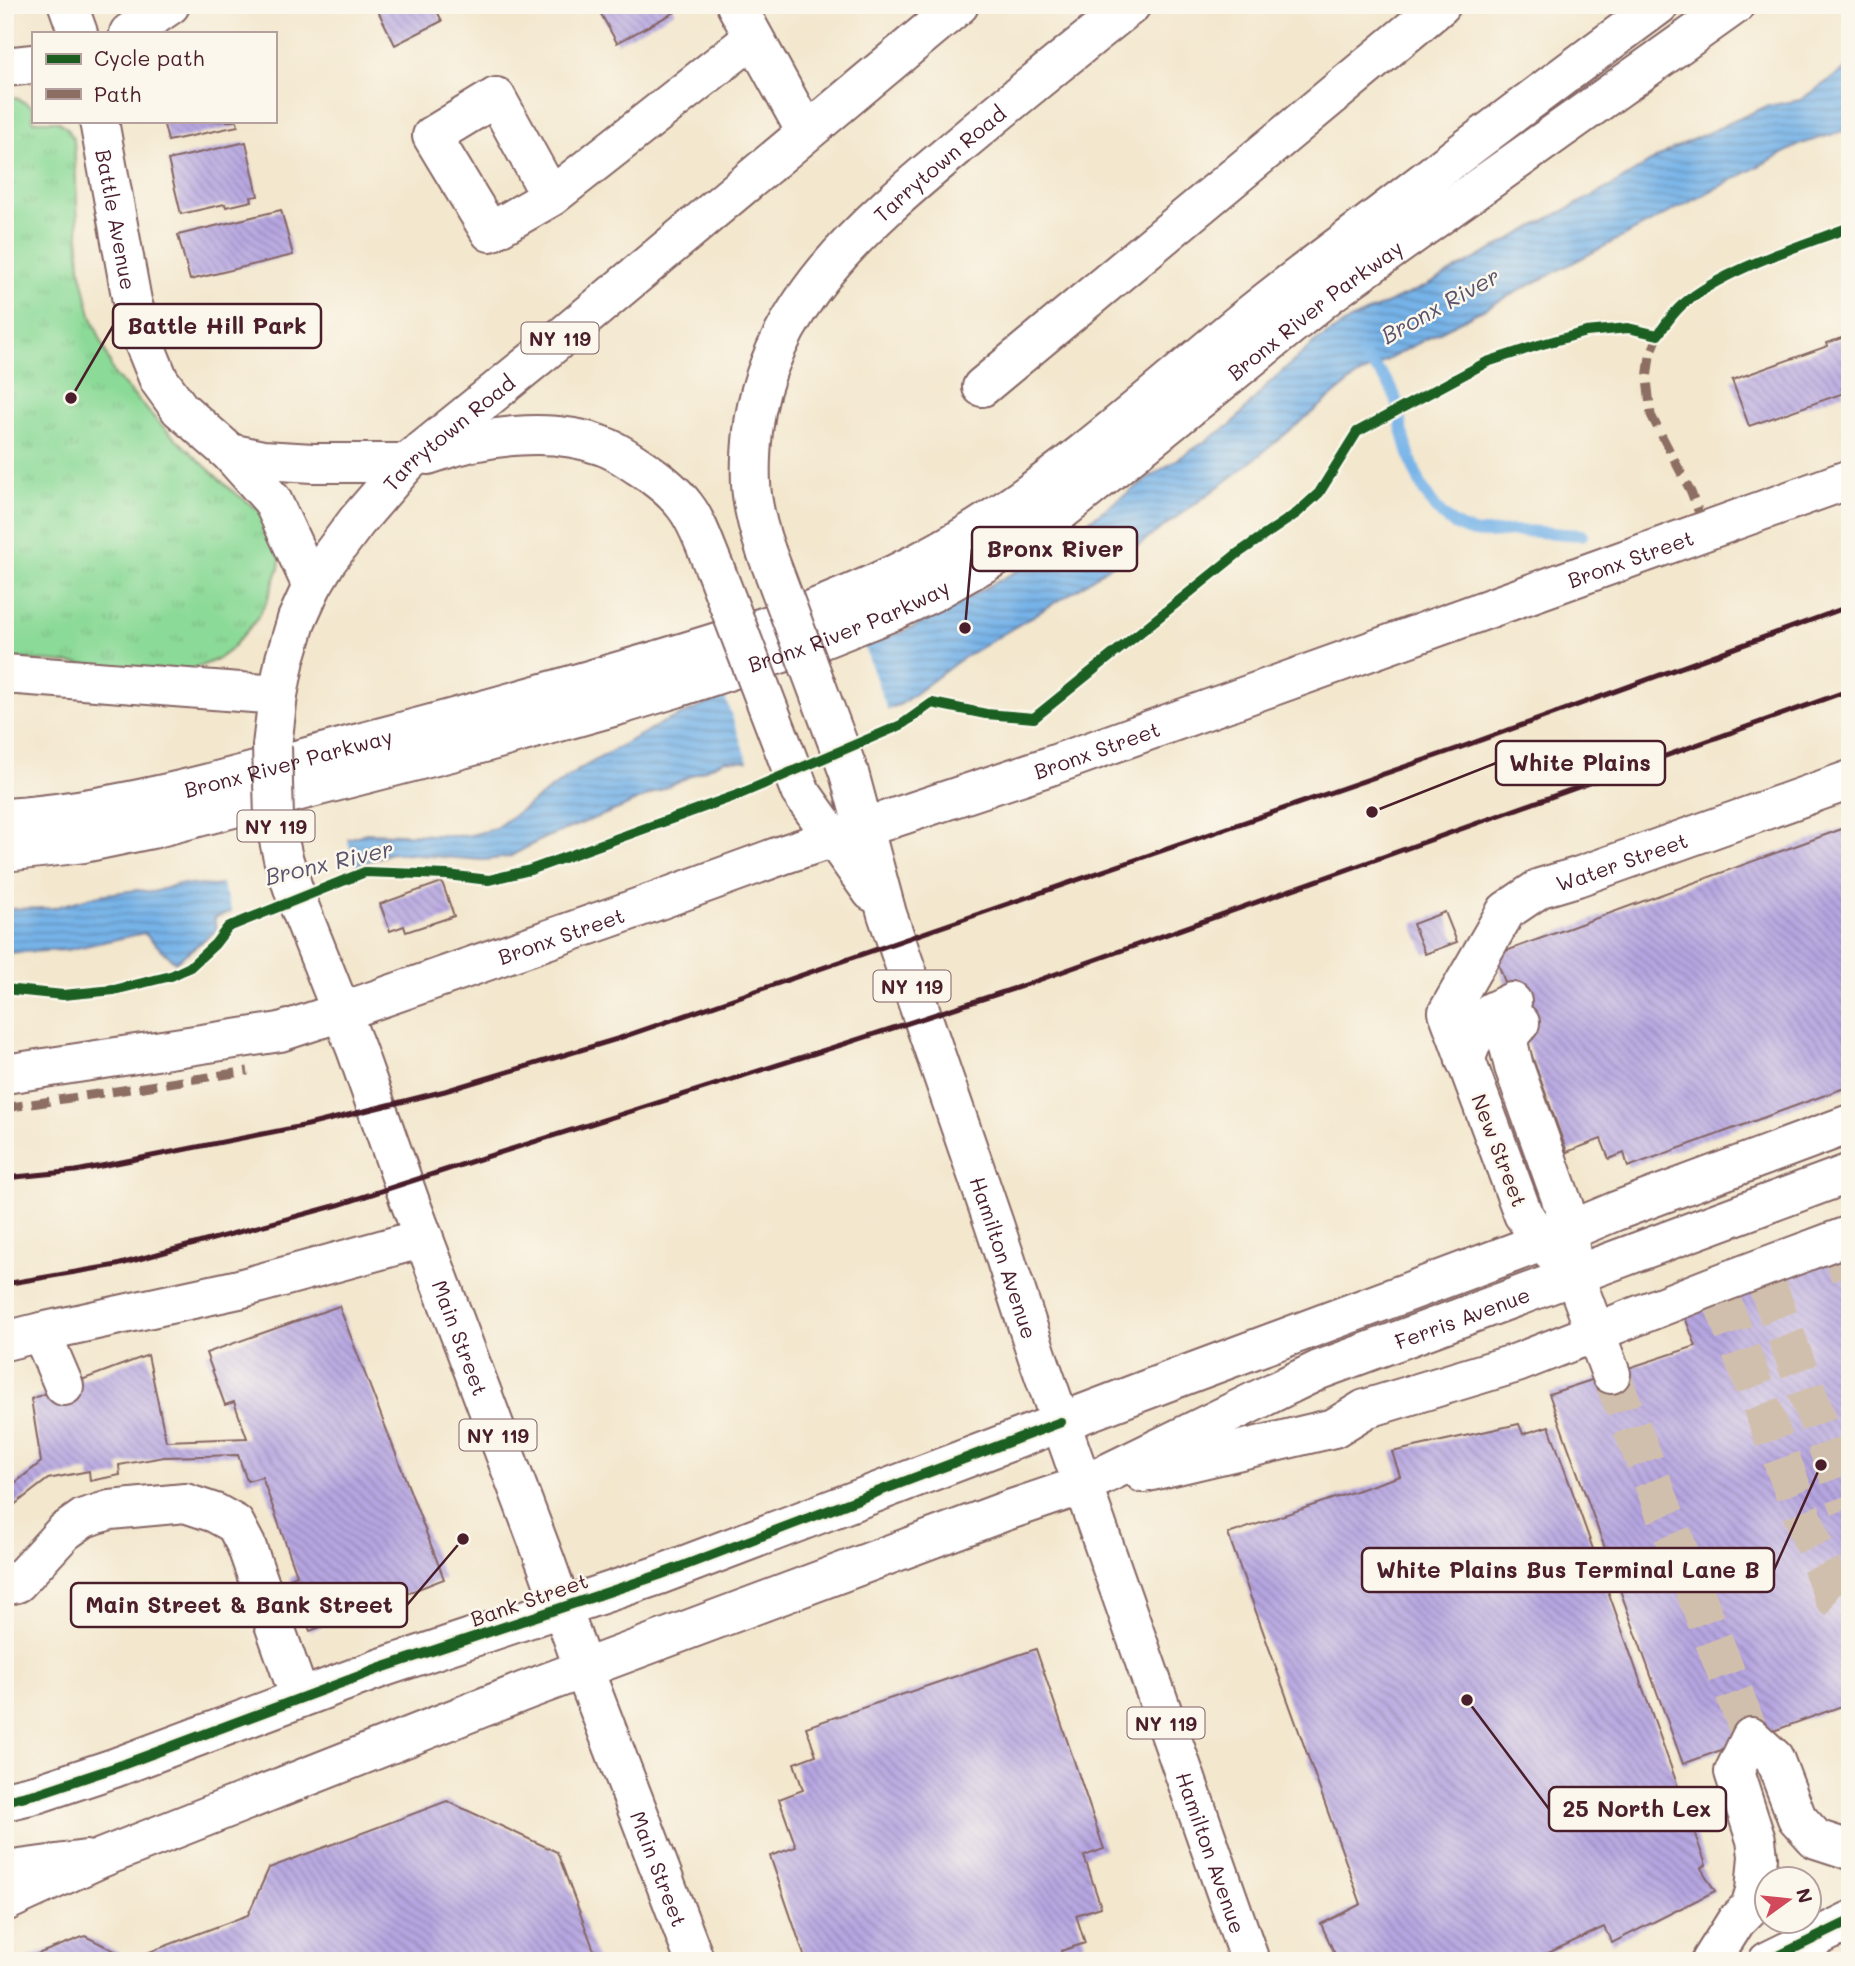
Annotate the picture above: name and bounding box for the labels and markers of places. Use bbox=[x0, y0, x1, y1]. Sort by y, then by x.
callout: Battle Hill Park bbox=[113, 304, 321, 348]
callout: Bronx River bbox=[972, 527, 1137, 571]
callout: White Plains bbox=[1496, 741, 1665, 785]
callout: White Plains Bus Terminal Lane B bbox=[1362, 1548, 1774, 1592]
callout: Main Street & Bank Street bbox=[71, 1583, 407, 1627]
callout: 25 North Lex bbox=[1549, 1787, 1726, 1831]

